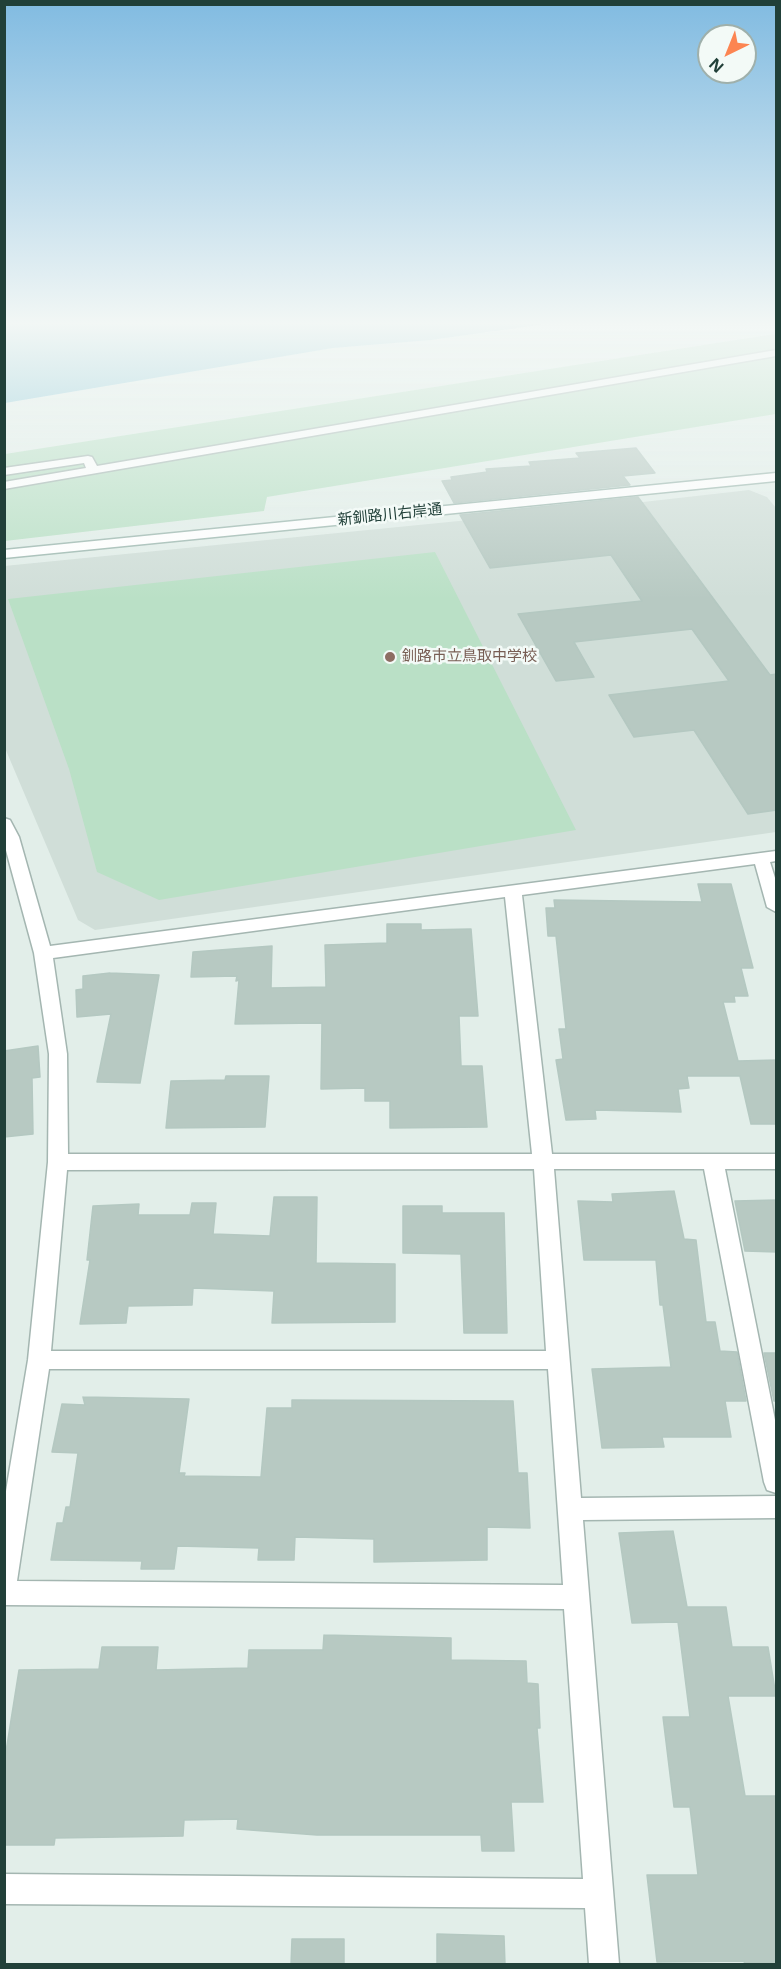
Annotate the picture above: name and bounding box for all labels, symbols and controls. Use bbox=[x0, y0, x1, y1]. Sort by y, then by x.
north arrow bbox=[697, 24, 757, 84]
text: N bbox=[704, 53, 728, 78]
street label: 新釧路川右岸通 bbox=[337, 501, 443, 529]
place label: 釧路市立鳥取中学校 bbox=[402, 648, 537, 666]
marker: 釧路市立鳥取中学校 bbox=[383, 650, 397, 664]

